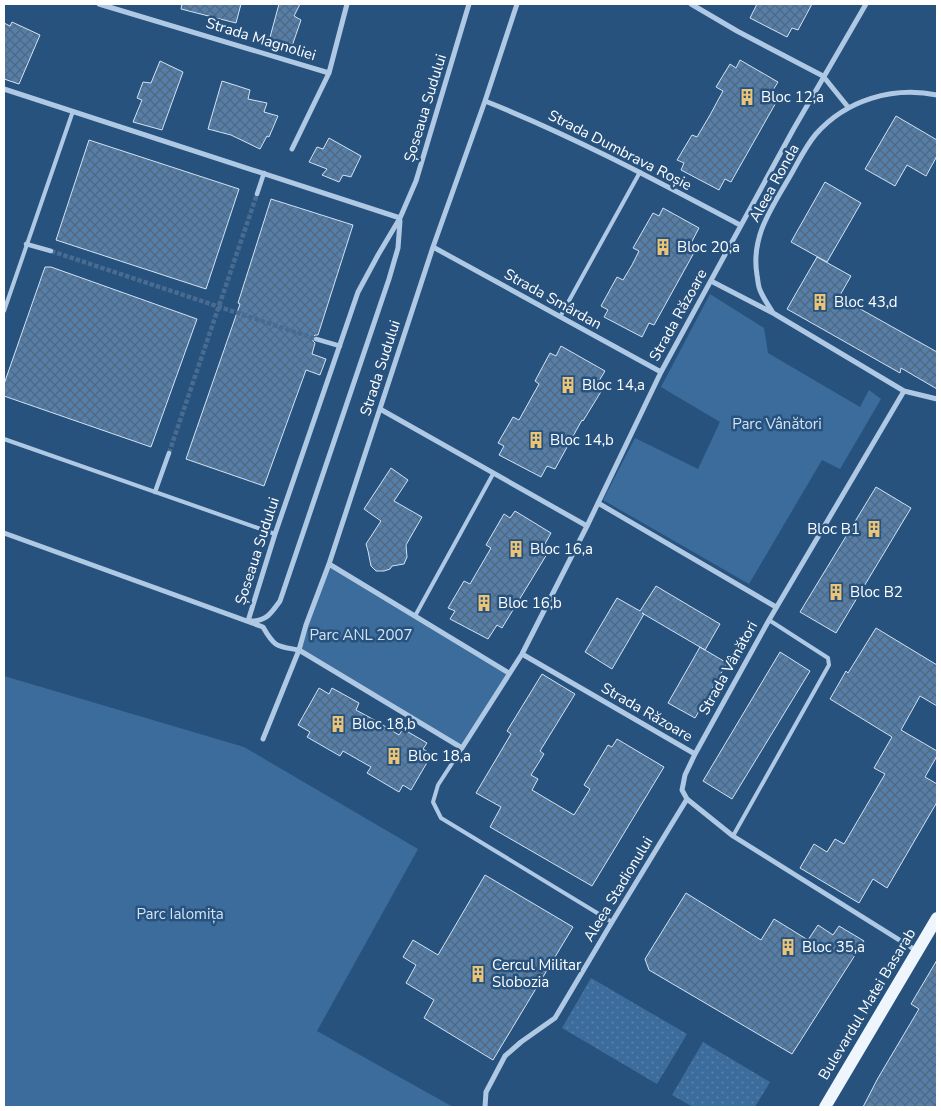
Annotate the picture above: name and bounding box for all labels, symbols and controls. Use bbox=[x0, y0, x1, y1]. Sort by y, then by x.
street label: Strada Magnoliei bbox=[204, 13, 318, 65]
street label: Șoseaua Sudului bbox=[399, 51, 451, 165]
building icon: Bloc 12,a bbox=[737, 87, 757, 107]
place label: Bloc 12,a bbox=[761, 87, 824, 107]
street label: Strada Dumbrava Roșie bbox=[545, 105, 695, 195]
street label: Aleea Ronda bbox=[744, 140, 804, 226]
building icon: Bloc 20,a bbox=[653, 237, 673, 257]
place label: Bloc 20,a bbox=[677, 237, 740, 257]
street label: Strada Smârdan bbox=[501, 264, 605, 334]
street label: Strada Răzoare bbox=[644, 265, 712, 365]
building icon: Bloc 43,d bbox=[810, 292, 830, 312]
place label: Bloc 43,d bbox=[834, 292, 898, 312]
street label: Strada Sudului bbox=[355, 318, 405, 418]
building icon: Bloc 14,a bbox=[558, 375, 578, 395]
place label: Bloc 14,a bbox=[582, 375, 645, 395]
park label: Parc Vânători bbox=[732, 414, 822, 434]
building icon: Bloc 14,b bbox=[526, 430, 546, 450]
place label: Bloc 14,b bbox=[550, 430, 614, 450]
street label: Șoseaua Sudului bbox=[230, 495, 284, 607]
place label: Bloc B1 bbox=[807, 519, 860, 539]
building icon: Bloc B1 bbox=[864, 519, 884, 539]
building icon: Bloc 16,a bbox=[506, 539, 526, 559]
place label: Bloc 16,a bbox=[530, 539, 593, 559]
building icon: Bloc B2 bbox=[826, 582, 846, 602]
place label: Bloc B2 bbox=[850, 582, 903, 602]
building icon: Bloc 16,b bbox=[474, 593, 494, 613]
place label: Bloc 16,b bbox=[498, 593, 562, 613]
street label: Strada Vânători bbox=[694, 617, 762, 719]
park label: Parc ANL 2007 bbox=[309, 625, 413, 645]
street label: Strada Răzoare bbox=[598, 678, 696, 746]
building icon: Bloc 18,b bbox=[328, 714, 348, 734]
place label: Bloc 18,b bbox=[352, 714, 416, 734]
building icon: Bloc 18,a bbox=[384, 746, 404, 766]
place label: Bloc 18,a bbox=[408, 746, 471, 766]
street label: Aleea Stadionului bbox=[579, 833, 657, 945]
park label: Parc Ialomița bbox=[136, 904, 224, 924]
street label: Bulevardul Matei Basarab bbox=[814, 924, 920, 1084]
building icon: Bloc 35,a bbox=[778, 937, 798, 957]
place label: Bloc 35,a bbox=[802, 937, 865, 957]
place label: Cercul Militar Slobozia bbox=[492, 955, 582, 992]
building icon: Cercul Militar Slobozia bbox=[468, 964, 488, 984]

